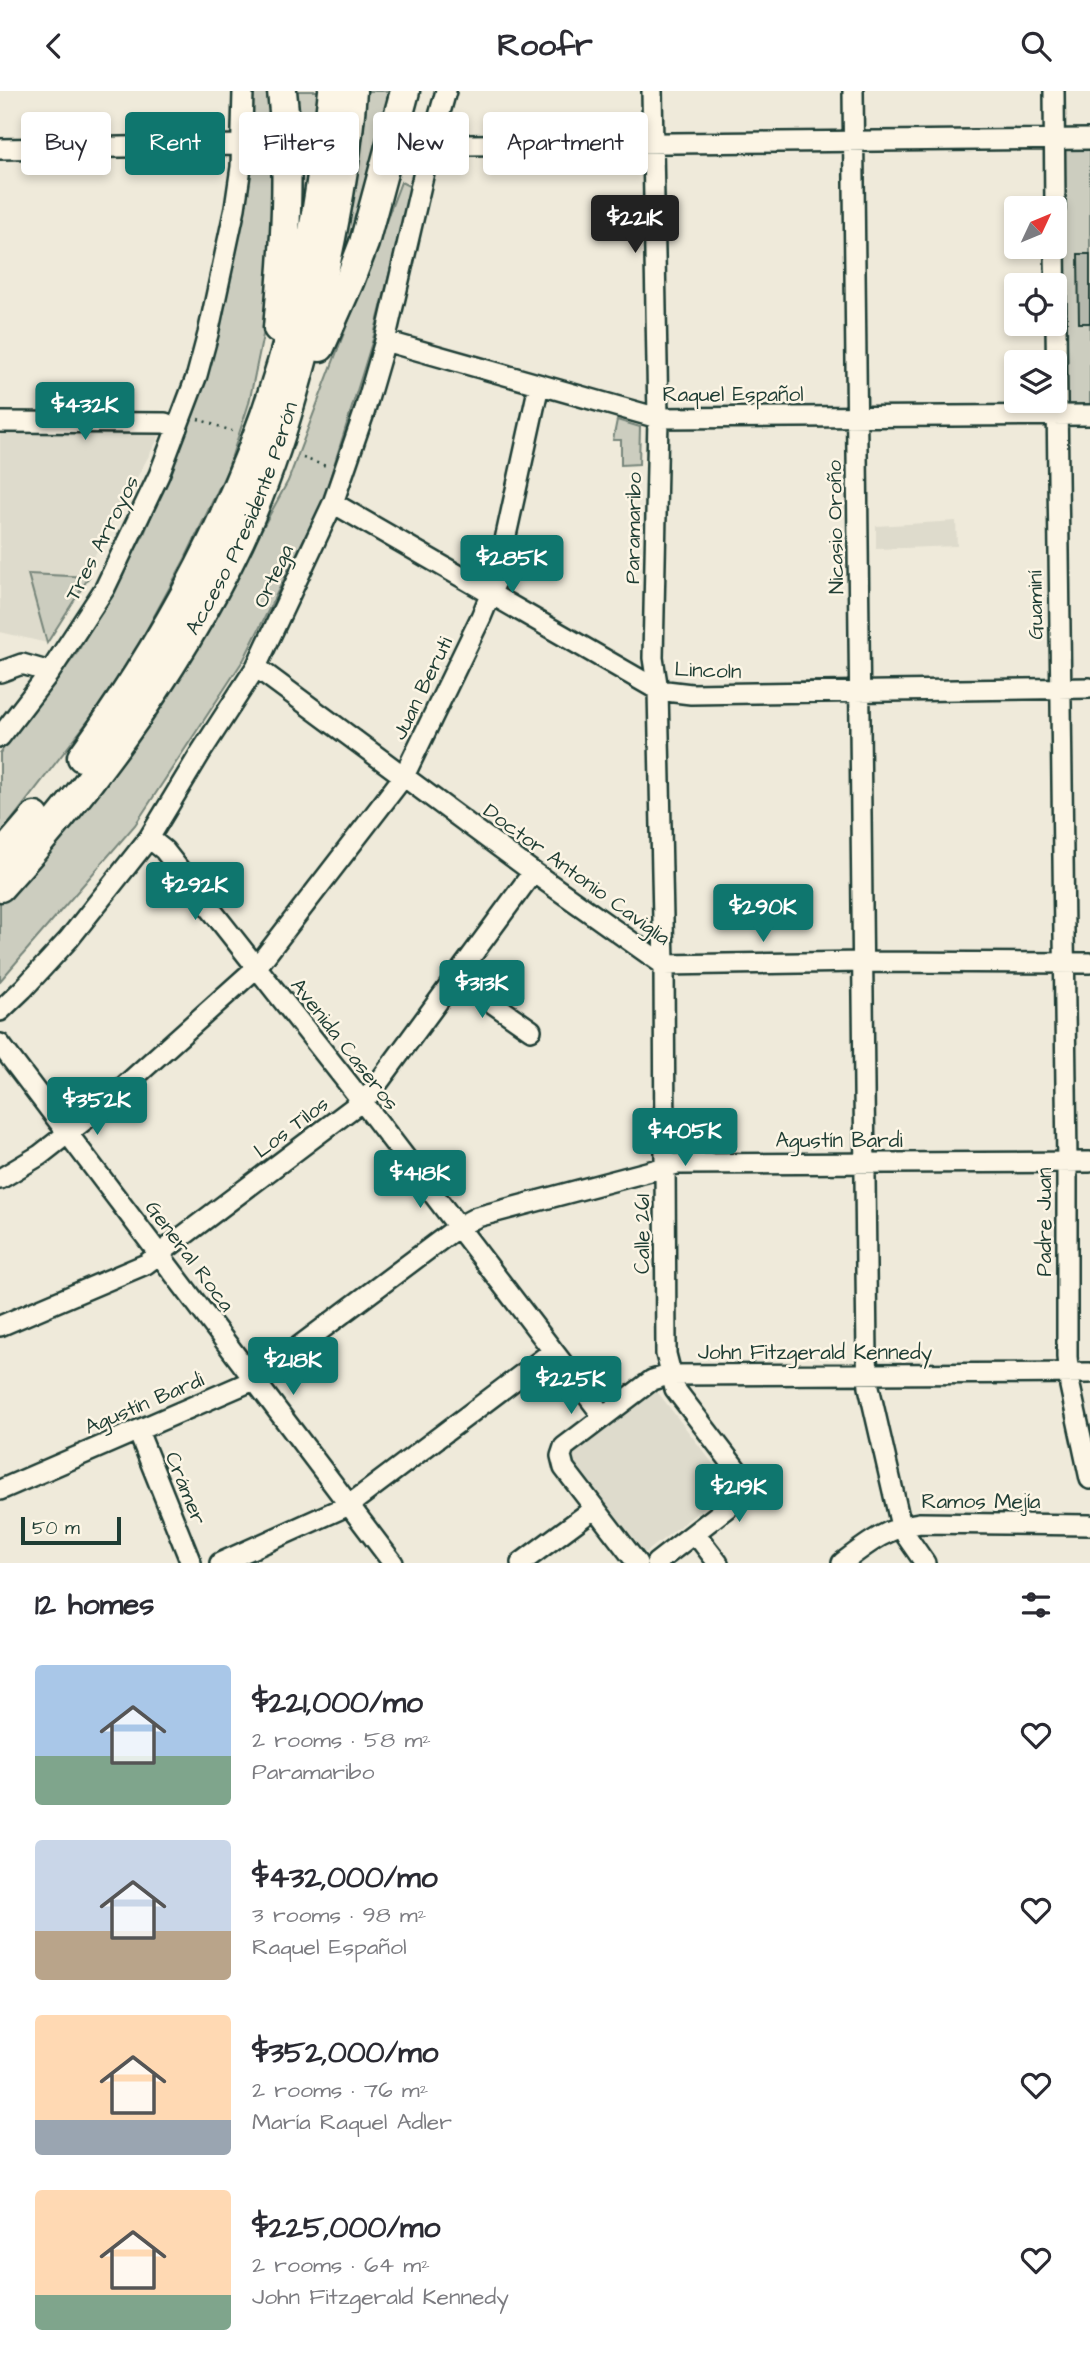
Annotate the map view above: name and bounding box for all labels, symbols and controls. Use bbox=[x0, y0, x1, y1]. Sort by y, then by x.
text: Roofr bbox=[497, 23, 593, 68]
icon: back bbox=[35, 27, 73, 65]
icon: search bbox=[1017, 27, 1055, 65]
chip: Buy bbox=[21, 112, 111, 175]
chip: Rent bbox=[125, 112, 225, 175]
chip: Filters bbox=[239, 112, 359, 175]
chip: New bbox=[373, 112, 469, 175]
chip: Apartment bbox=[483, 112, 648, 175]
pin: $221K bbox=[586, 195, 684, 255]
north arrow bbox=[1004, 196, 1068, 259]
map controls bbox=[1004, 196, 1067, 413]
text: $221K bbox=[607, 202, 663, 234]
button: locate bbox=[1004, 273, 1067, 336]
button: layers bbox=[1004, 350, 1067, 413]
street label: Raquel Español bbox=[662, 380, 804, 410]
pin: $432K bbox=[36, 383, 134, 442]
text: $432K bbox=[51, 389, 119, 421]
street label: Acceso Presidente Perón bbox=[178, 398, 305, 640]
street label: Nicasio Oroño bbox=[820, 460, 851, 594]
street label: Tres Arroyos bbox=[58, 470, 148, 607]
street label: Paramaribo bbox=[618, 472, 649, 584]
pin: $285K bbox=[463, 535, 561, 595]
street label: Ortega bbox=[246, 539, 303, 614]
text: $285K bbox=[476, 542, 548, 574]
street label: Guaminí bbox=[1020, 569, 1051, 640]
street label: Juan Beruti bbox=[385, 632, 460, 745]
street label: Lincoln bbox=[674, 655, 742, 686]
street label: Doctor Antonio Caviglia bbox=[476, 797, 676, 954]
pin: $292K bbox=[146, 863, 244, 922]
text: $292K bbox=[162, 869, 228, 901]
pin: $290K bbox=[714, 885, 812, 944]
text: $290K bbox=[729, 891, 797, 923]
pin: $313K bbox=[433, 961, 531, 1020]
text: $313K bbox=[455, 967, 509, 999]
street label: Avenida Caseros bbox=[284, 972, 405, 1117]
pin: $352K bbox=[48, 1077, 146, 1137]
text: $352K bbox=[63, 1084, 131, 1116]
street label: Los Tilos bbox=[248, 1090, 335, 1165]
pin: $405K bbox=[636, 1109, 734, 1168]
text: $405K bbox=[648, 1115, 722, 1147]
street label: Agustín Bardi bbox=[775, 1126, 903, 1157]
pin: $418K bbox=[371, 1151, 469, 1210]
text: $418K bbox=[390, 1157, 450, 1189]
street label: Padre Juan bbox=[1030, 1167, 1059, 1277]
street label: Calle 261 bbox=[628, 1194, 657, 1274]
street label: General Roca bbox=[138, 1195, 241, 1318]
pin: $218K bbox=[244, 1337, 342, 1397]
street label: John Fitzgerald Kennedy bbox=[698, 1338, 933, 1369]
text: $218K bbox=[264, 1344, 322, 1376]
pin: $225K bbox=[522, 1357, 620, 1416]
text: $225K bbox=[536, 1363, 606, 1395]
street label: Agustín Bardi bbox=[80, 1365, 209, 1444]
street label: Crámer bbox=[158, 1447, 213, 1529]
pin: $219K bbox=[690, 1465, 788, 1524]
text: $219K bbox=[711, 1471, 767, 1503]
street label: Ramos Mejía bbox=[921, 1487, 1041, 1516]
scale bar bbox=[21, 1514, 121, 1546]
text: 50 m bbox=[32, 1515, 80, 1542]
text: 12 homes bbox=[35, 1584, 154, 1626]
icon: filters bbox=[1017, 1586, 1055, 1624]
text: $221,000/mo bbox=[252, 1682, 423, 1724]
icon: home bbox=[91, 1693, 175, 1777]
icon: heart bbox=[1017, 1716, 1055, 1754]
text: 2 rooms · 58 m² bbox=[252, 1724, 431, 1756]
text: Paramaribo bbox=[252, 1756, 374, 1788]
text: $432,000/mo bbox=[252, 1857, 438, 1899]
icon: home bbox=[91, 1868, 175, 1952]
icon: heart bbox=[1017, 1891, 1055, 1929]
text: 3 rooms · 98 m² bbox=[252, 1899, 426, 1931]
text: Raquel Español bbox=[252, 1931, 407, 1963]
text: $352,000/mo bbox=[252, 2032, 438, 2074]
icon: home bbox=[91, 2043, 175, 2127]
icon: heart bbox=[1017, 2066, 1055, 2104]
text: 2 rooms · 76 m² bbox=[252, 2074, 428, 2106]
text: María Raquel Adler bbox=[252, 2106, 452, 2138]
text: $225,000/mo bbox=[252, 2207, 440, 2249]
icon: home bbox=[91, 2218, 175, 2302]
icon: heart bbox=[1017, 2241, 1055, 2279]
text: 2 rooms · 64 m² bbox=[252, 2249, 430, 2281]
text: John Fitzgerald Kennedy bbox=[252, 2281, 509, 2313]

